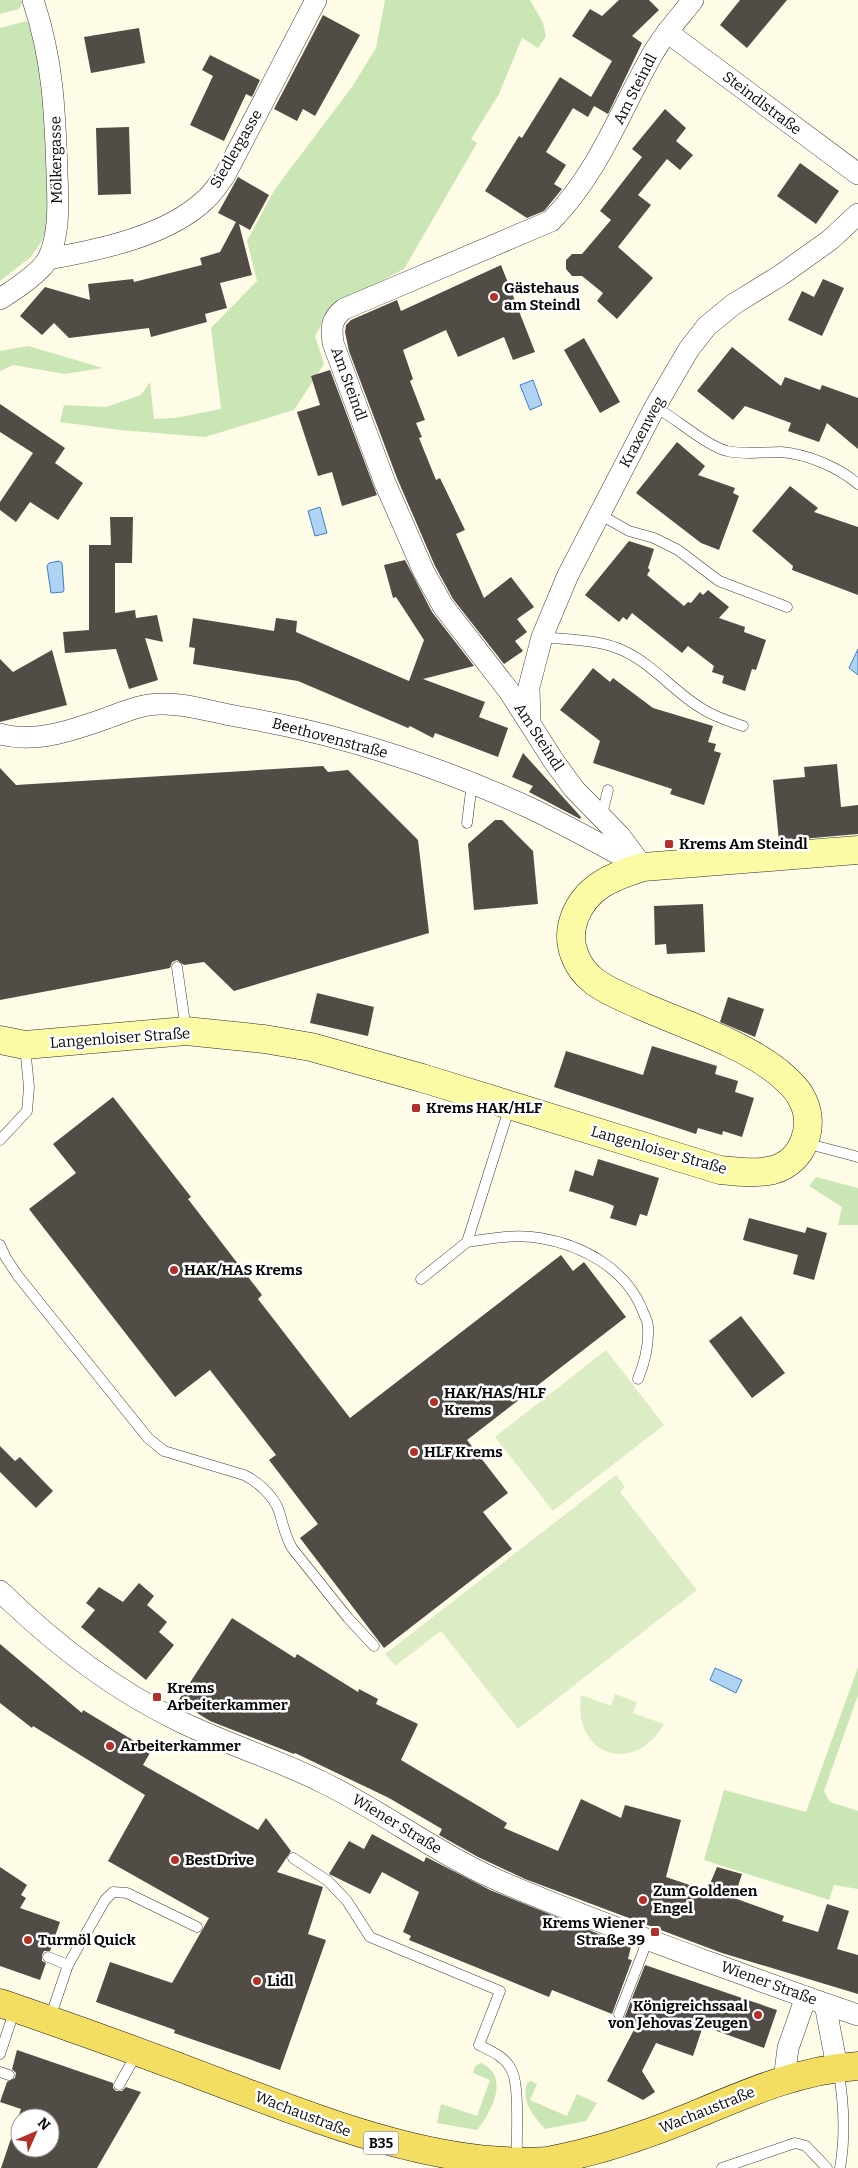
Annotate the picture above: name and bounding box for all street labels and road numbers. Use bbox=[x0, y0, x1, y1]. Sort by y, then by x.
street label: Am Steindl bbox=[609, 51, 661, 127]
street label: Steindlstraße bbox=[719, 67, 805, 139]
street label: Siedlergasse bbox=[206, 106, 266, 192]
street label: Mölkergasse bbox=[46, 116, 66, 204]
street label: Am Steindl bbox=[327, 345, 371, 423]
street label: Kraxenweg bbox=[616, 393, 668, 471]
street label: Am Steindl bbox=[510, 700, 568, 774]
street label: Beethovenstraße bbox=[270, 714, 390, 762]
street label: Langenloiser Straße bbox=[49, 1024, 191, 1052]
street label: Langenloiser Straße bbox=[589, 1122, 729, 1178]
street label: Wiener Straße bbox=[349, 1790, 445, 1858]
street label: Wiener Straße bbox=[718, 1957, 820, 2009]
street label: Wachaustraße bbox=[657, 2083, 757, 2137]
street label: Wachaustraße bbox=[252, 2087, 354, 2141]
road number: B35 bbox=[364, 2132, 398, 2154]

